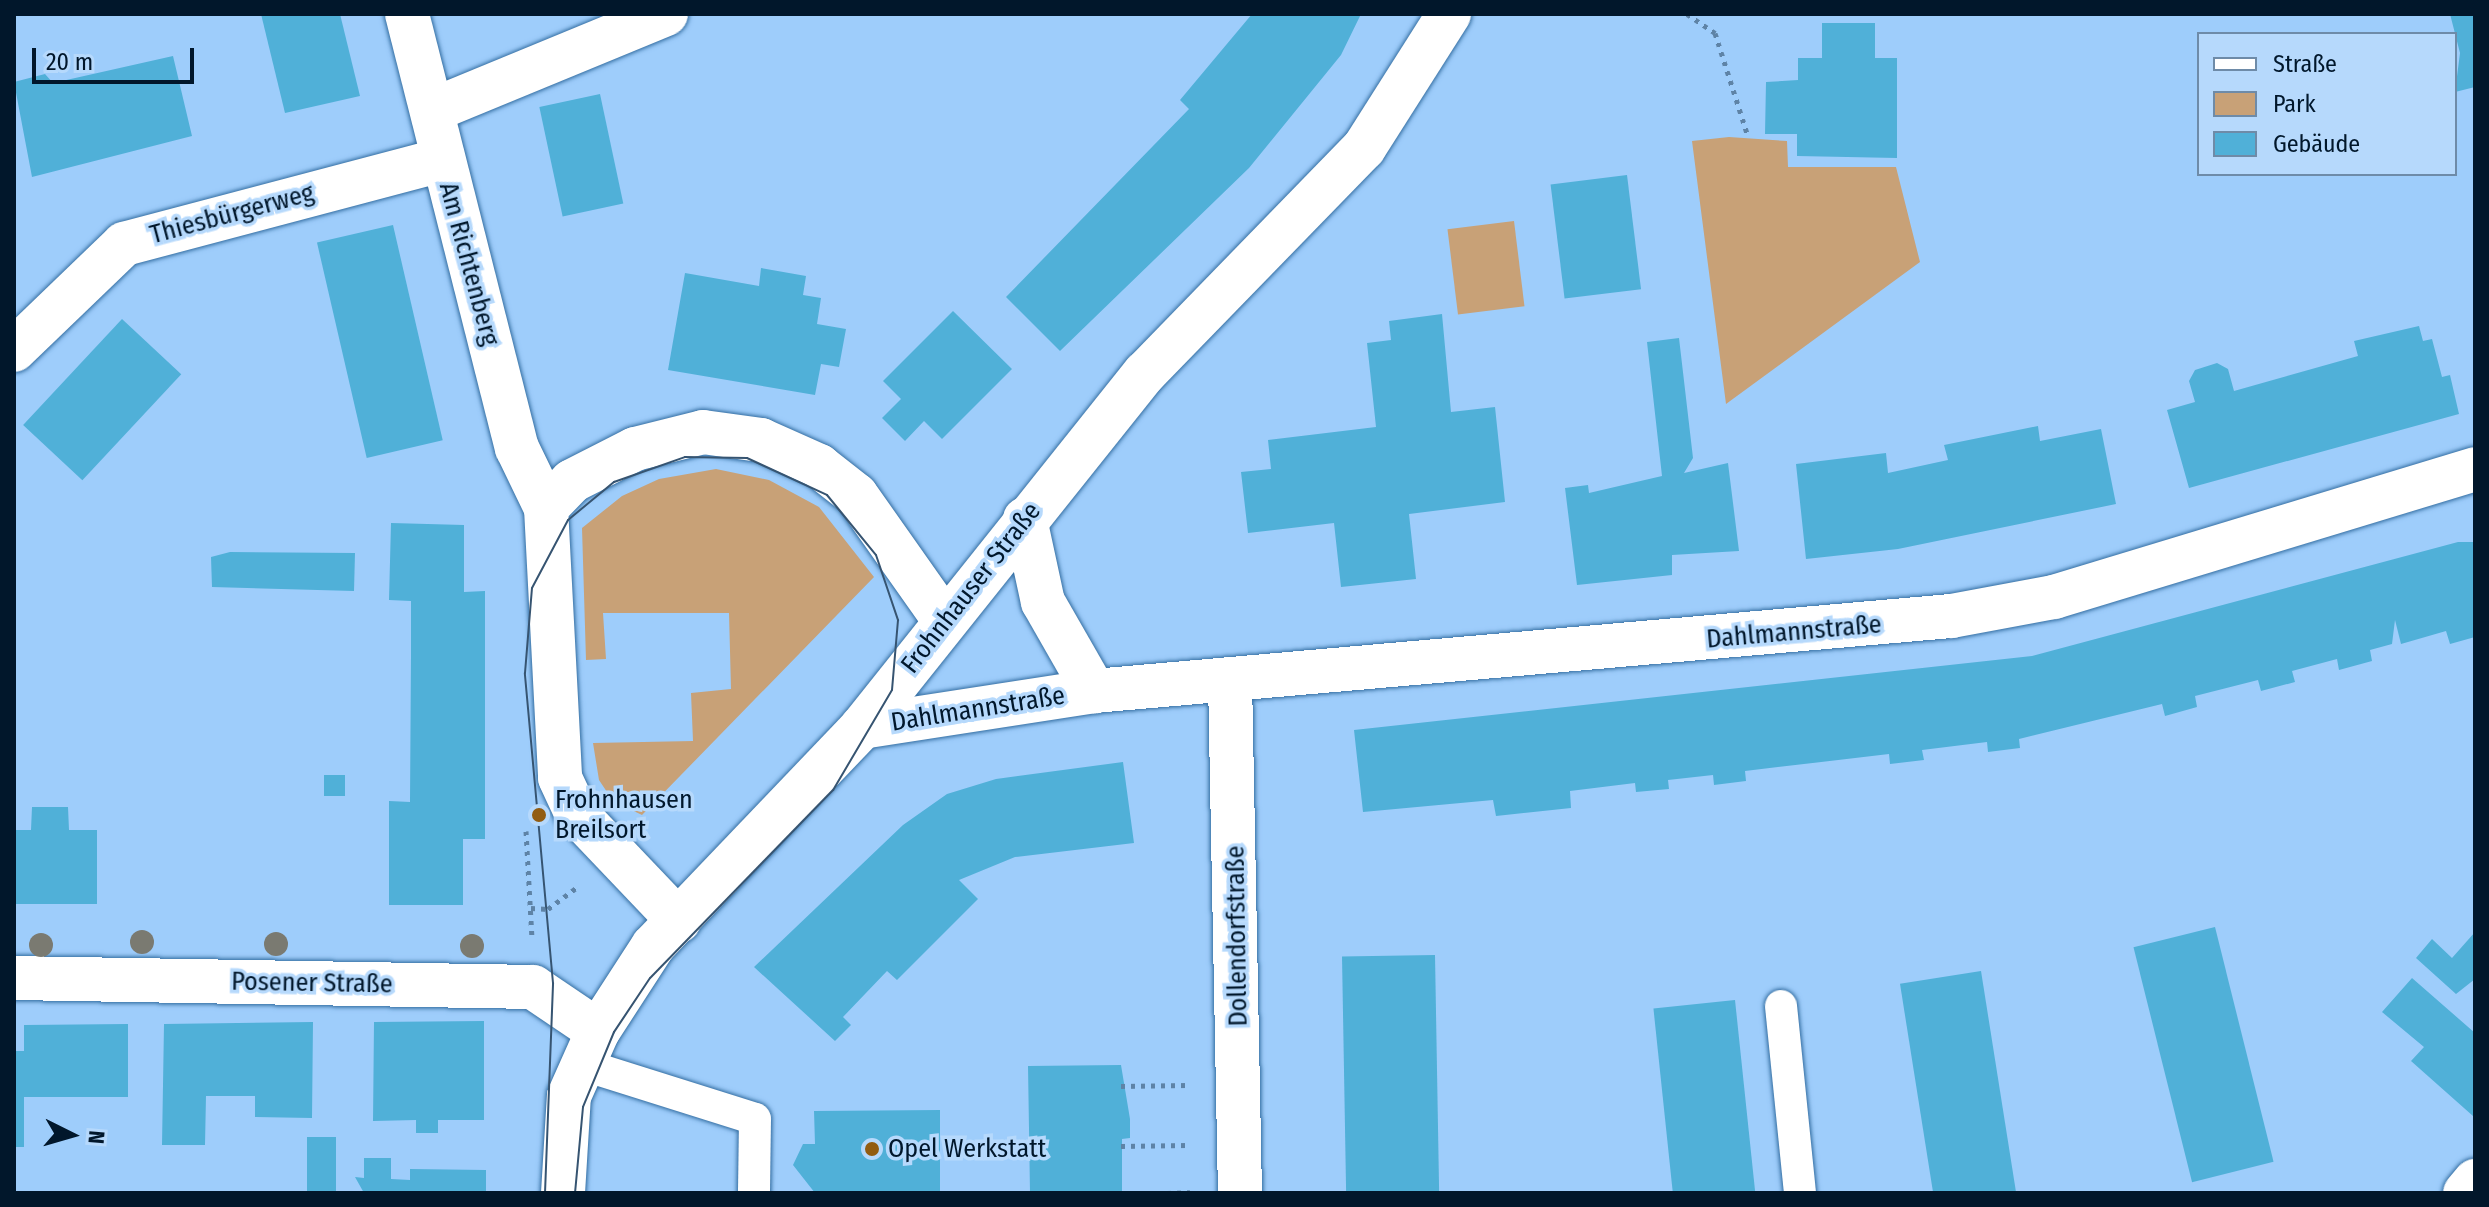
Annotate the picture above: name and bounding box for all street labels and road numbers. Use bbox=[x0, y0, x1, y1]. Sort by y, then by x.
street label: Thiesbürgerweg bbox=[147, 177, 317, 251]
street label: Am Richtenberg bbox=[432, 179, 506, 349]
street label: Frohnhauser Straße bbox=[895, 496, 1047, 680]
street label: Dahlmannstraße bbox=[1705, 609, 1883, 655]
street label: Dahlmannstraße bbox=[889, 680, 1067, 738]
street label: Dollendorfstraße bbox=[1220, 845, 1254, 1027]
street label: Posener Straße bbox=[231, 966, 393, 1000]

